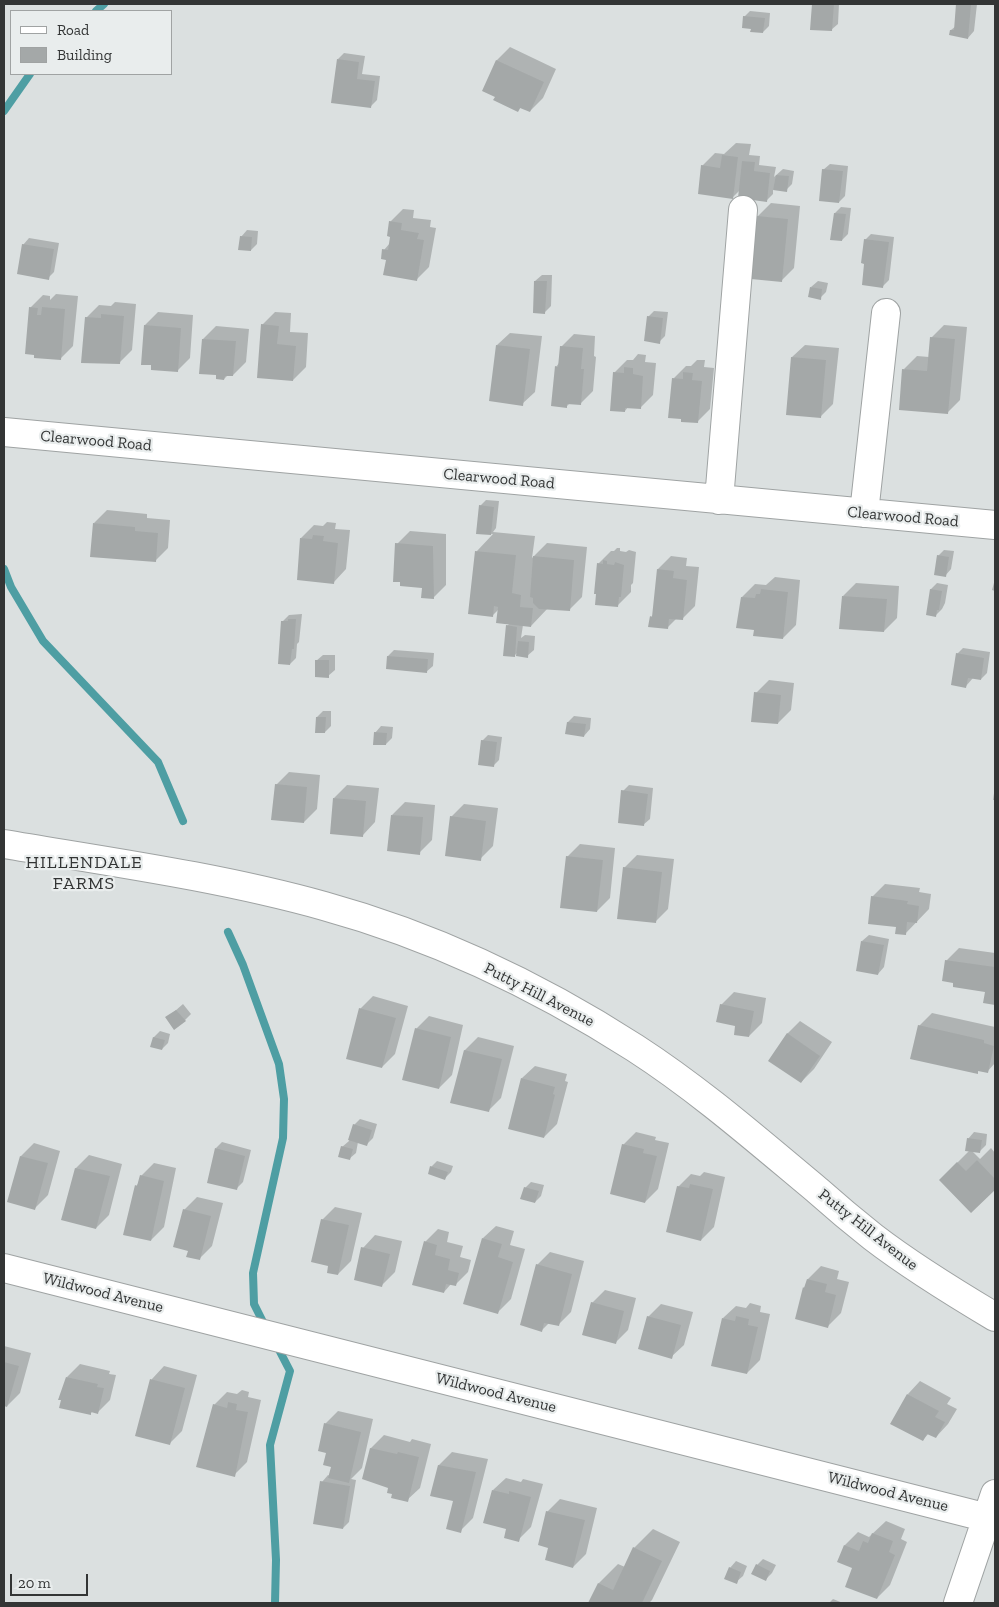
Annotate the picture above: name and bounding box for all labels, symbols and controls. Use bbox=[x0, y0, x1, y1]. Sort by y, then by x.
legend bbox=[10, 10, 172, 75]
text: Road bbox=[57, 21, 89, 39]
text: Building bbox=[57, 46, 112, 64]
street label: Clearwood Road bbox=[39, 427, 153, 455]
street label: Clearwood Road bbox=[442, 465, 556, 493]
street label: Clearwood Road bbox=[846, 503, 960, 531]
district label: HILLENDALE FARMS bbox=[24, 852, 144, 894]
street label: Putty Hill Avenue bbox=[481, 959, 597, 1031]
street label: Putty Hill Avenue bbox=[814, 1185, 922, 1275]
street label: Wildwood Avenue bbox=[41, 1269, 165, 1317]
street label: Wildwood Avenue bbox=[434, 1369, 558, 1417]
street label: Wildwood Avenue bbox=[826, 1468, 950, 1516]
scale bar bbox=[12, 1564, 90, 1596]
text: 20 m bbox=[18, 1574, 51, 1592]

